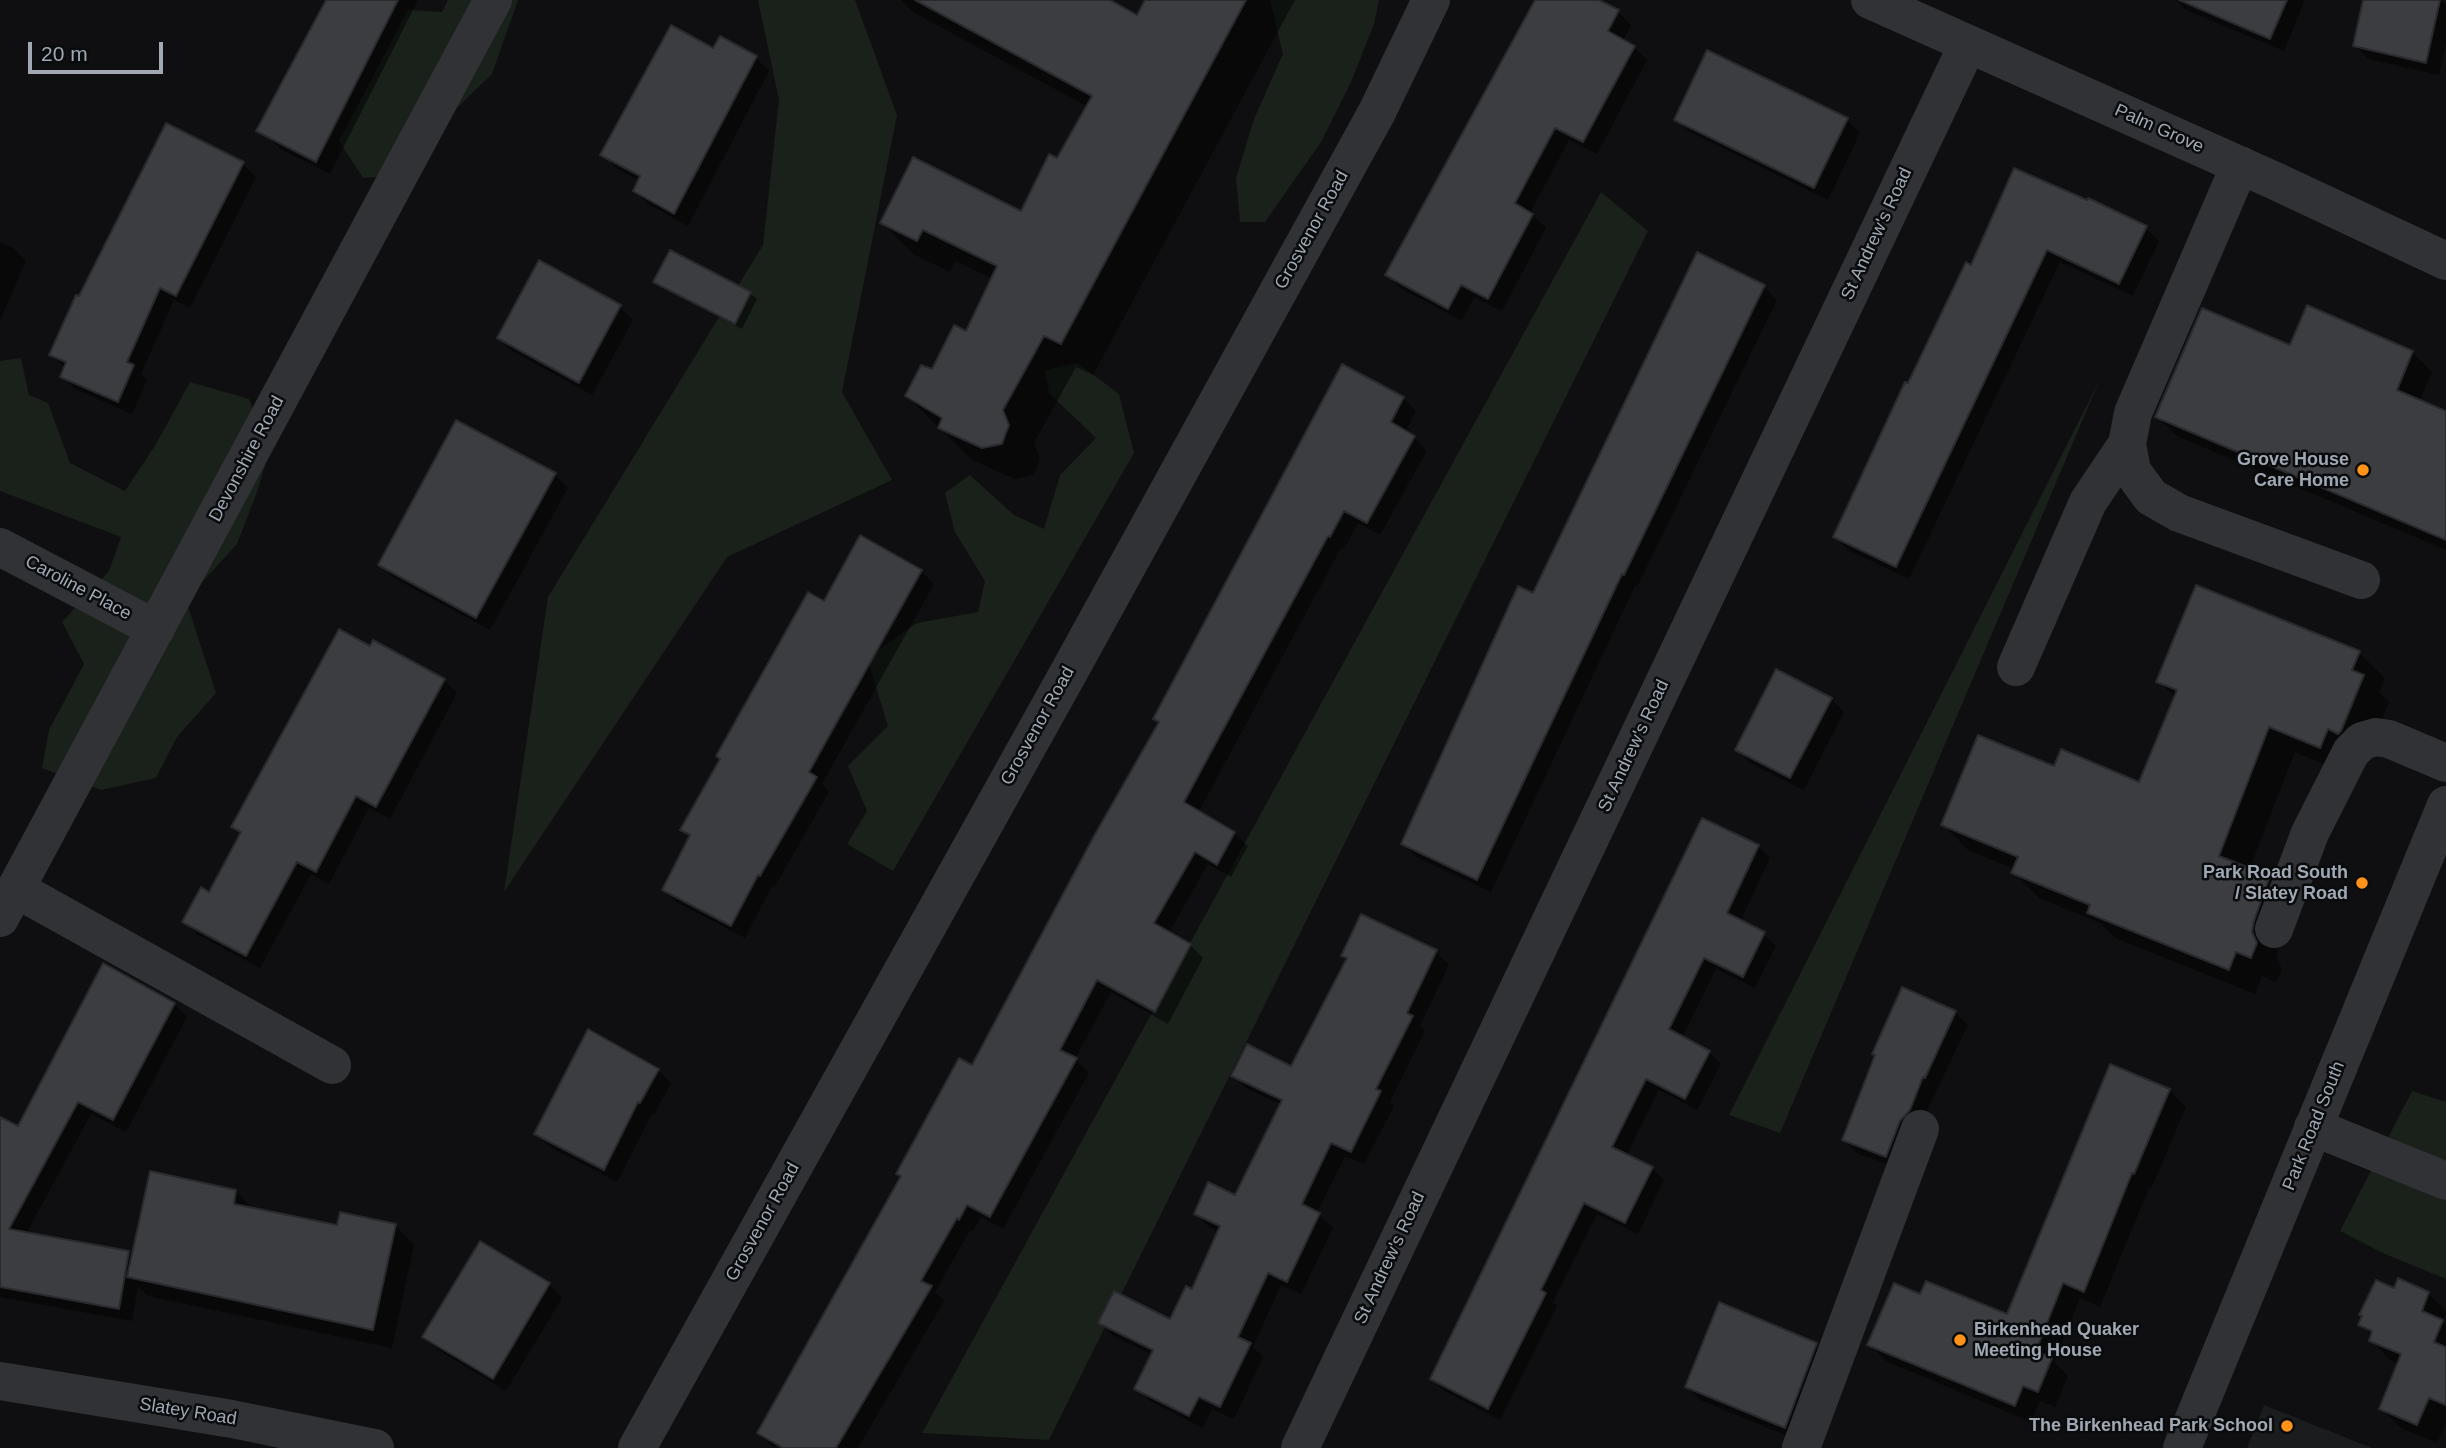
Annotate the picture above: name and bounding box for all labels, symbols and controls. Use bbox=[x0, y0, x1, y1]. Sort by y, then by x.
scale bar bbox=[32, 28, 166, 72]
text: 20 m bbox=[41, 42, 88, 65]
street label: Palm Grove bbox=[2111, 100, 2207, 158]
street label: St Andrew's Road bbox=[1837, 164, 1917, 304]
street label: Grosvenor Road bbox=[1271, 167, 1353, 293]
street label: Devonshire Road bbox=[205, 393, 289, 525]
place label: Grove House Care Home bbox=[2237, 449, 2349, 491]
marker: Grove House Care Home bbox=[2355, 462, 2371, 478]
street label: Caroline Place bbox=[21, 551, 135, 625]
street label: Grosvenor Road bbox=[997, 663, 1079, 789]
street label: St Andrew's Road bbox=[1594, 676, 1674, 816]
place label: Park Road South / Slatey Road bbox=[2203, 862, 2348, 904]
marker: Park Road South / Slatey Road bbox=[2354, 875, 2370, 891]
street label: Park Road South bbox=[2278, 1058, 2350, 1194]
street label: Grosvenor Road bbox=[722, 1159, 804, 1285]
street label: St Andrew's Road bbox=[1350, 1188, 1430, 1328]
place label: Birkenhead Quaker Meeting House bbox=[1974, 1319, 2139, 1362]
marker: Birkenhead Quaker Meeting House bbox=[1952, 1332, 1968, 1348]
street label: Slatey Road bbox=[138, 1394, 238, 1430]
place label: The Birkenhead Park School bbox=[2029, 1415, 2273, 1437]
marker: The Birkenhead Park School bbox=[2279, 1418, 2295, 1434]

